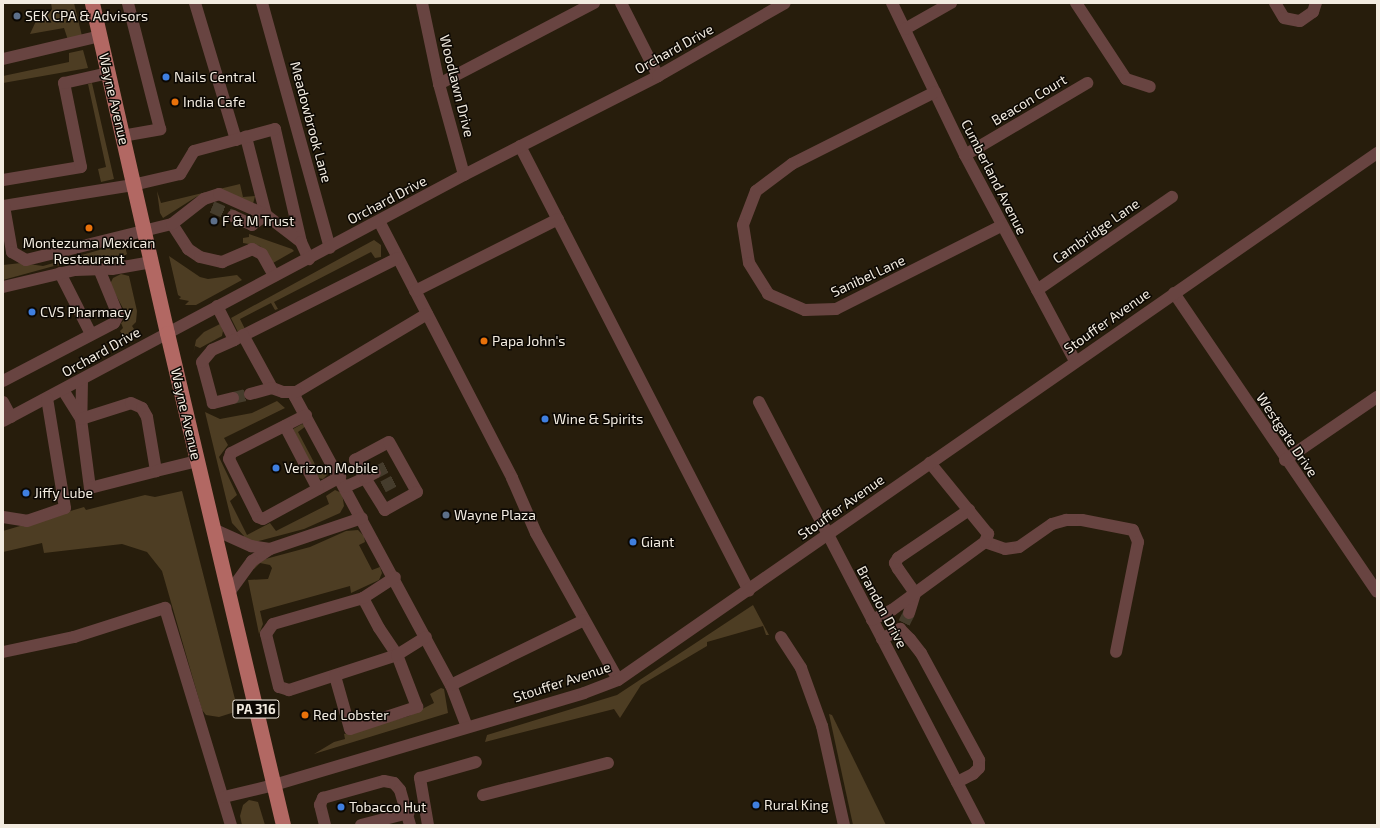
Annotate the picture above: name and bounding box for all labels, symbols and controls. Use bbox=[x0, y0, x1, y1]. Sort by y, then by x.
place label: SEK CPA & Advisors bbox=[25, 8, 149, 24]
marker: SEK CPA & Advisors bbox=[12, 11, 22, 21]
street label: Orchard Drive bbox=[632, 20, 716, 78]
street label: Woodlawn Drive bbox=[436, 33, 478, 139]
street label: Wayne Avenue bbox=[95, 51, 133, 147]
street label: Meadowbrook Lane bbox=[287, 59, 335, 185]
place label: Nails Central bbox=[174, 69, 256, 85]
street label: Beacon Court bbox=[988, 71, 1070, 129]
marker: Nails Central bbox=[161, 72, 171, 82]
place label: India Cafe bbox=[183, 94, 245, 110]
marker: India Cafe bbox=[170, 97, 180, 107]
street label: Cumberland Avenue bbox=[958, 116, 1030, 238]
street label: Orchard Drive bbox=[345, 172, 429, 228]
street label: Cambridge Lane bbox=[1049, 195, 1143, 267]
place label: F & M Trust bbox=[222, 213, 295, 229]
marker: F & M Trust bbox=[209, 216, 219, 226]
marker: Montezuma Mexican Restaurant bbox=[84, 223, 94, 233]
place label: Montezuma Mexican Restaurant bbox=[23, 235, 155, 268]
street label: Sanibel Lane bbox=[828, 251, 908, 301]
street label: Stouffer Avenue bbox=[1060, 285, 1154, 357]
place label: CVS Pharmacy bbox=[40, 304, 131, 320]
marker: CVS Pharmacy bbox=[27, 307, 37, 317]
street label: Orchard Drive bbox=[59, 323, 143, 381]
place label: Papa John's bbox=[492, 333, 566, 349]
marker: Papa John's bbox=[479, 336, 489, 346]
street label: Wayne Avenue bbox=[167, 366, 205, 462]
street label: Westgate Drive bbox=[1253, 390, 1321, 480]
place label: Wine & Spirits bbox=[553, 411, 643, 427]
marker: Wine & Spirits bbox=[540, 414, 550, 424]
place label: Verizon Mobile bbox=[284, 460, 378, 476]
marker: Verizon Mobile bbox=[271, 463, 281, 473]
street label: Stouffer Avenue bbox=[794, 471, 888, 543]
place label: Jiffy Lube bbox=[34, 485, 93, 501]
marker: Jiffy Lube bbox=[21, 488, 31, 498]
place label: Wayne Plaza bbox=[454, 507, 536, 523]
marker: Wayne Plaza bbox=[441, 510, 451, 520]
place label: Giant bbox=[641, 534, 674, 550]
marker: Giant bbox=[628, 537, 638, 547]
street label: Brandon Drive bbox=[853, 563, 911, 651]
street label: Stouffer Avenue bbox=[511, 658, 613, 706]
road number: PA 316 bbox=[232, 698, 280, 720]
place label: Red Lobster bbox=[313, 707, 389, 723]
marker: Red Lobster bbox=[300, 710, 310, 720]
place label: Rural King bbox=[764, 797, 829, 813]
place label: Tobacco Hut bbox=[349, 799, 426, 815]
marker: Rural King bbox=[751, 800, 761, 810]
marker: Tobacco Hut bbox=[336, 802, 346, 812]

